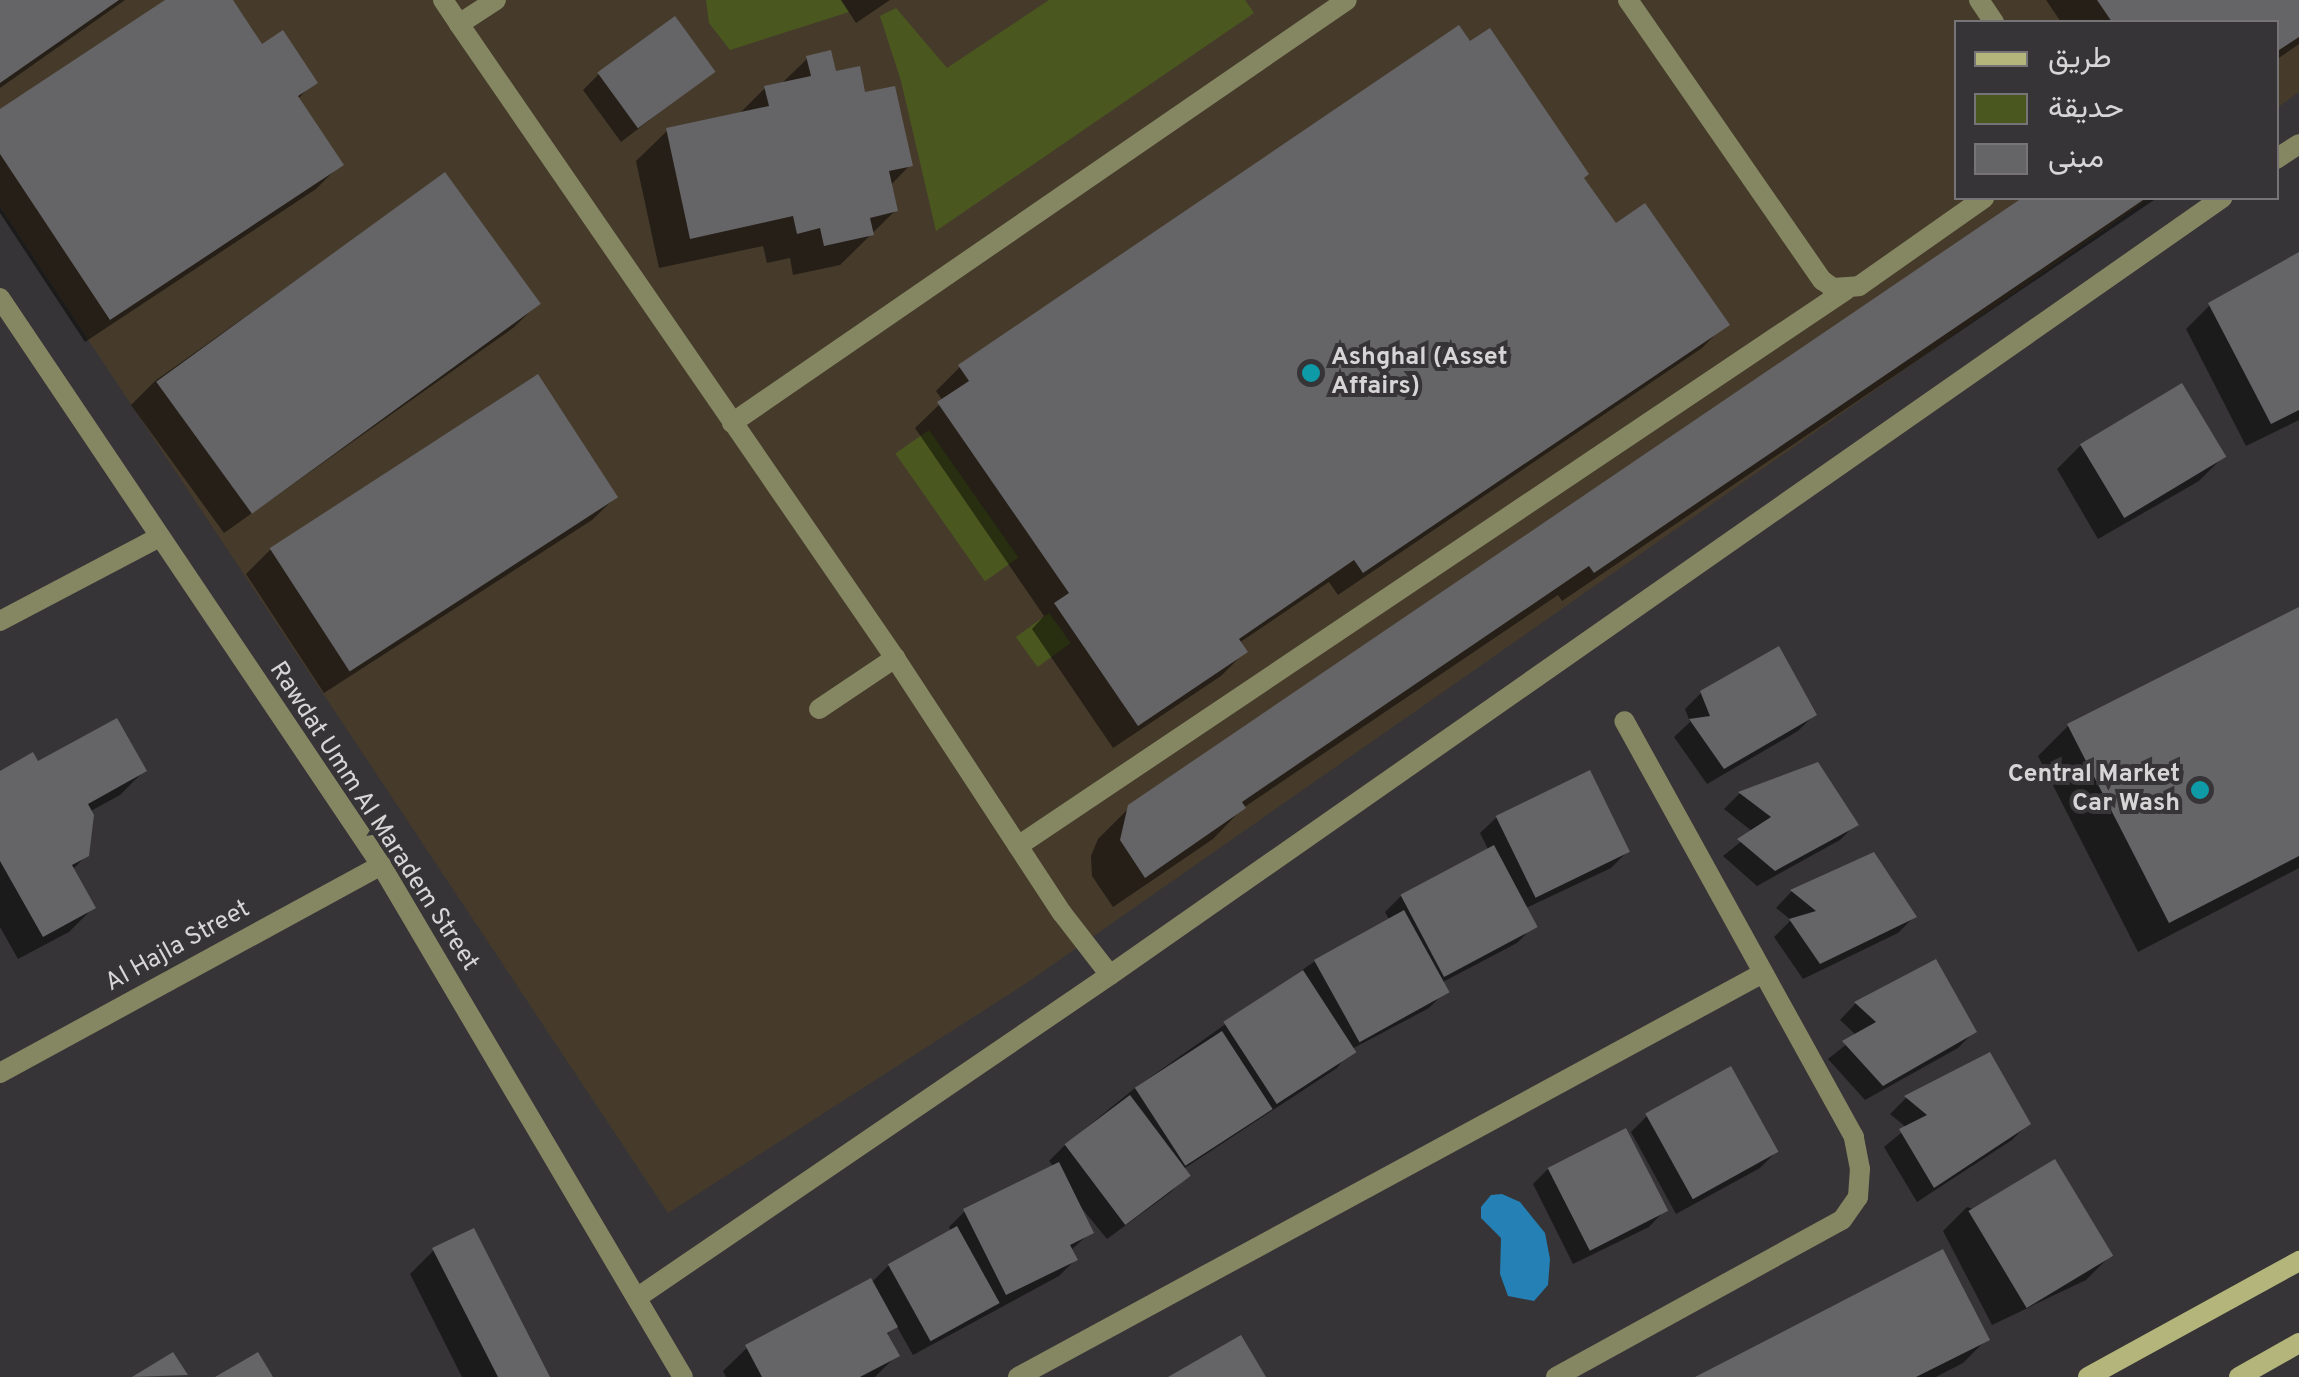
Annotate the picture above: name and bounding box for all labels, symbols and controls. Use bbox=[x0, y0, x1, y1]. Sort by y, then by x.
legend bbox=[1954, 20, 2279, 200]
text: طريق bbox=[2048, 41, 2112, 78]
text: حديقة bbox=[2048, 91, 2124, 128]
text: مبنى bbox=[2048, 141, 2104, 178]
place label: Ashghal (Asset Affairs) bbox=[1331, 344, 1507, 403]
marker: Ashghal (Asset Affairs) bbox=[1300, 362, 1322, 384]
street label: Rawdat Umm Al Maradem Street bbox=[261, 656, 485, 978]
place label: Central Market Car Wash bbox=[2008, 761, 2180, 820]
marker: Central Market Car Wash bbox=[2189, 779, 2211, 801]
street label: Al Hajla Street bbox=[100, 895, 256, 999]

